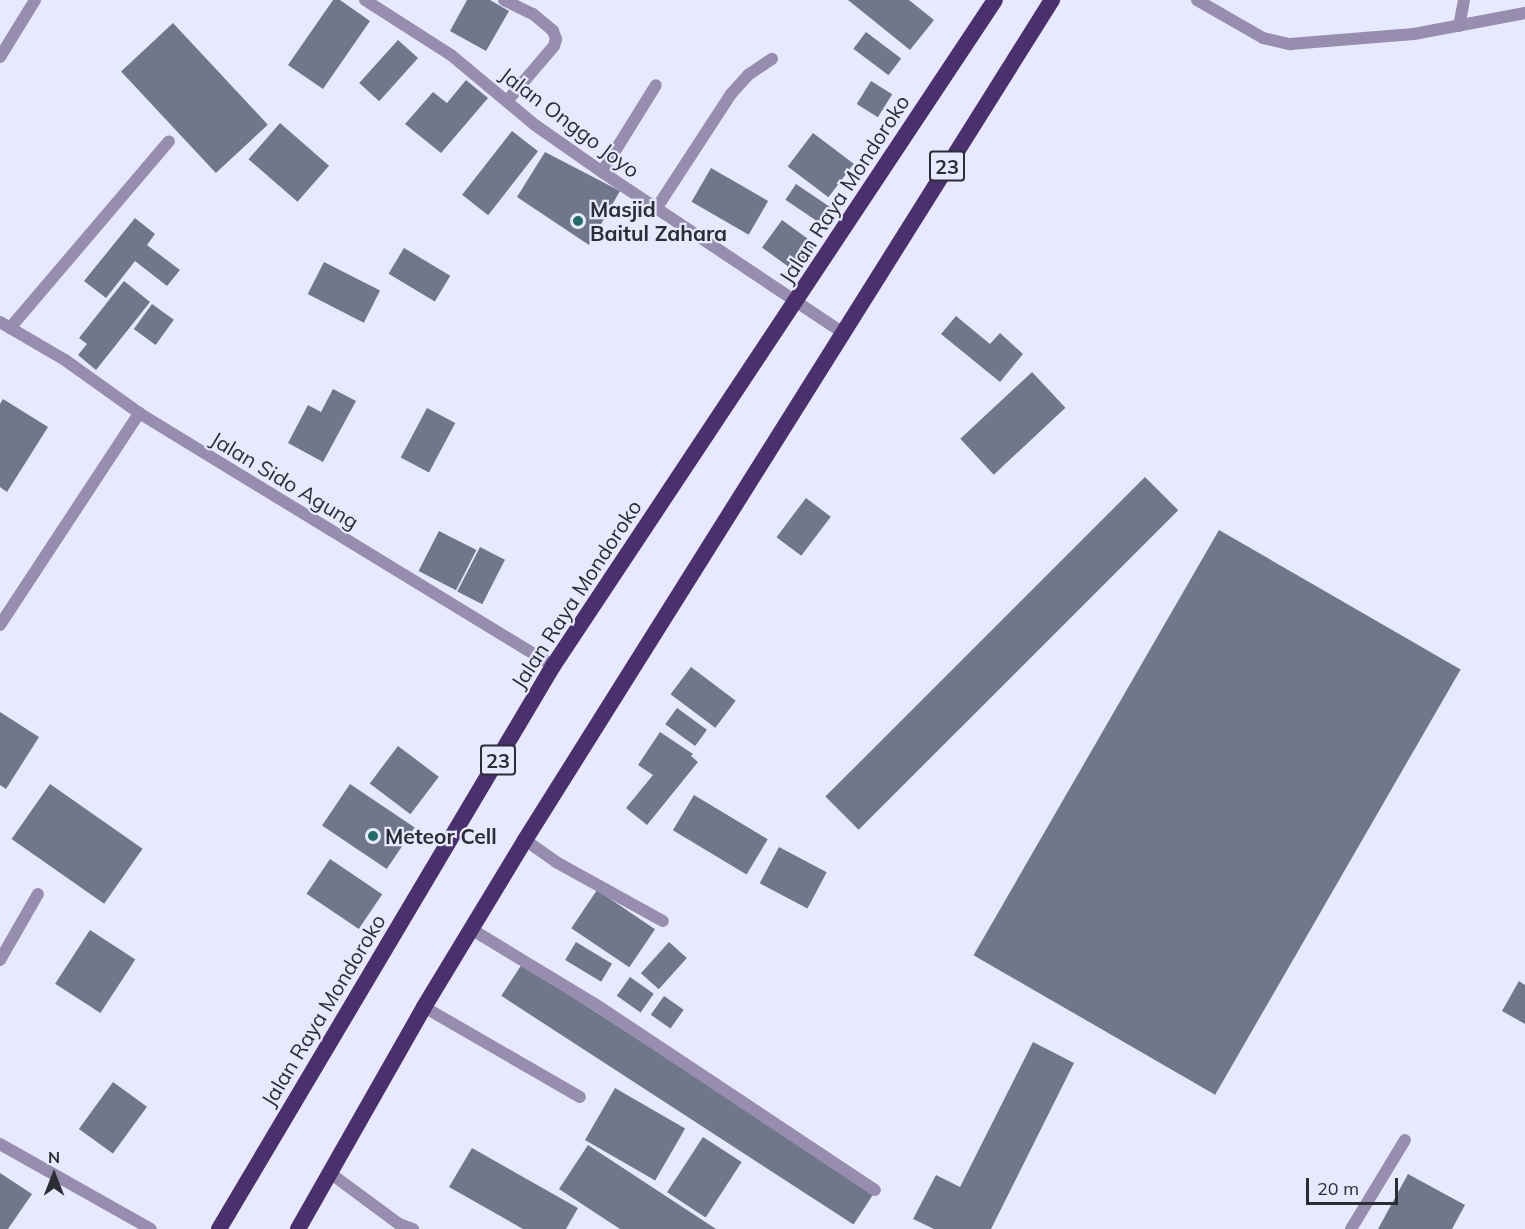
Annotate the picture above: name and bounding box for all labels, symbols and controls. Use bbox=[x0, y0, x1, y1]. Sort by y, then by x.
street label: Jalan Onggo Joyo bbox=[495, 61, 645, 183]
street label: Jalan Raya Mondoroko bbox=[774, 90, 914, 288]
road number: 23 bbox=[929, 149, 965, 183]
place label: Masjid Baitul Zahara bbox=[590, 196, 727, 246]
marker: Masjid Baitul Zahara bbox=[571, 214, 585, 228]
street label: Jalan Sido Agung bbox=[206, 426, 364, 534]
street label: Jalan Raya Mondoroko bbox=[506, 495, 646, 693]
road number: 23 bbox=[480, 743, 516, 777]
place label: Meteor Cell bbox=[385, 823, 497, 849]
marker: Meteor Cell bbox=[366, 829, 380, 843]
street label: Jalan Raya Mondoroko bbox=[256, 909, 390, 1111]
north arrow bbox=[24, 1145, 84, 1205]
text: N bbox=[48, 1147, 60, 1167]
scale bar bbox=[1309, 1166, 1400, 1204]
text: 20 m bbox=[1317, 1177, 1359, 1200]

